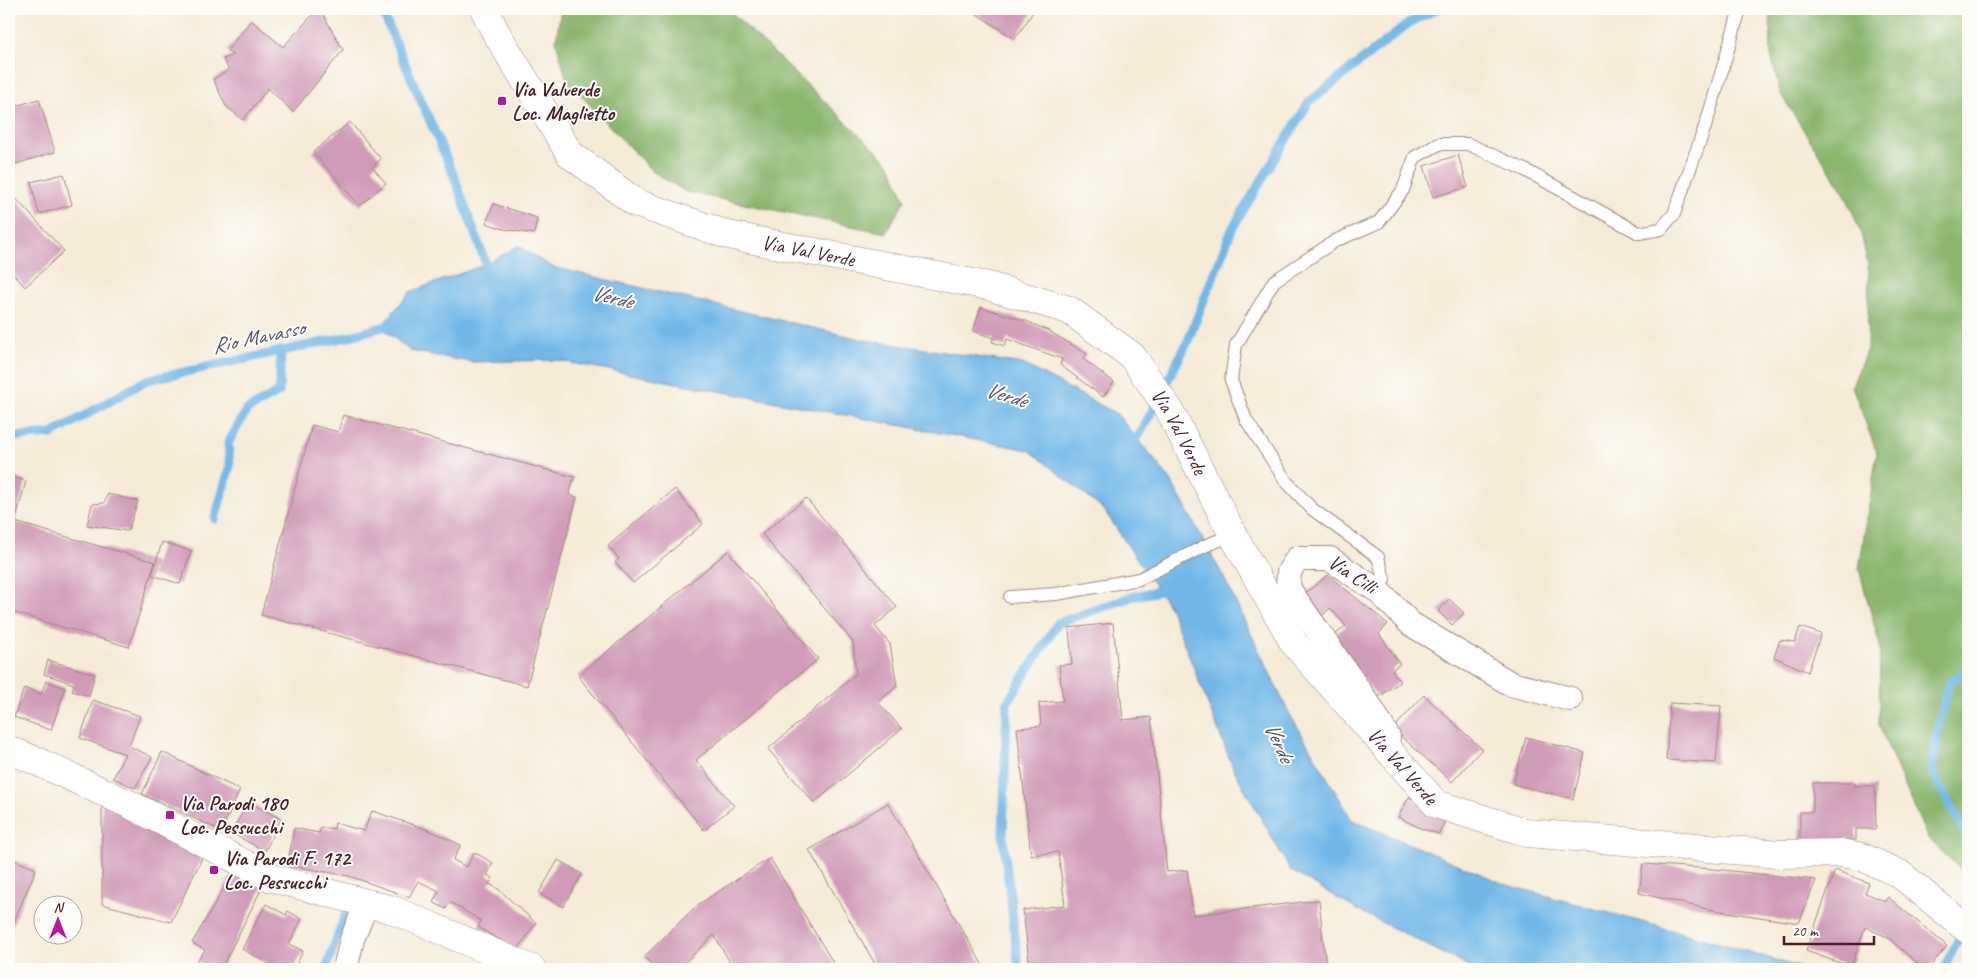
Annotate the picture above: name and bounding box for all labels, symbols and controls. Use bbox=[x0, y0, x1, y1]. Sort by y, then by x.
place label: Via Valverde Loc. Maglietto bbox=[512, 76, 616, 126]
marker: Via Valverde Loc. Maglietto bbox=[496, 95, 508, 107]
street label: Via Val Verde bbox=[760, 229, 858, 273]
water label: Verde bbox=[589, 279, 639, 316]
water label: Rio Mavasso bbox=[209, 313, 311, 360]
water label: Verde bbox=[982, 376, 1033, 416]
street label: Via Val Verde bbox=[1145, 383, 1214, 480]
street label: Via Cilli bbox=[1323, 549, 1384, 601]
water label: Verde bbox=[1258, 718, 1302, 770]
street label: Via Val Verde bbox=[1362, 722, 1444, 811]
place label: Via Parodi 180 Loc. Pessucchi bbox=[180, 790, 289, 840]
marker: Via Parodi 180 Loc. Pessucchi bbox=[164, 809, 176, 821]
place label: Via Parodi F. 172 Loc. Pessucchi bbox=[224, 845, 352, 895]
marker: Via Parodi F. 172 Loc. Pessucchi bbox=[208, 864, 220, 876]
north arrow bbox=[32, 896, 82, 946]
text: N bbox=[54, 899, 65, 916]
scale bar bbox=[1784, 913, 1874, 945]
text: 20 m bbox=[1792, 922, 1819, 941]

